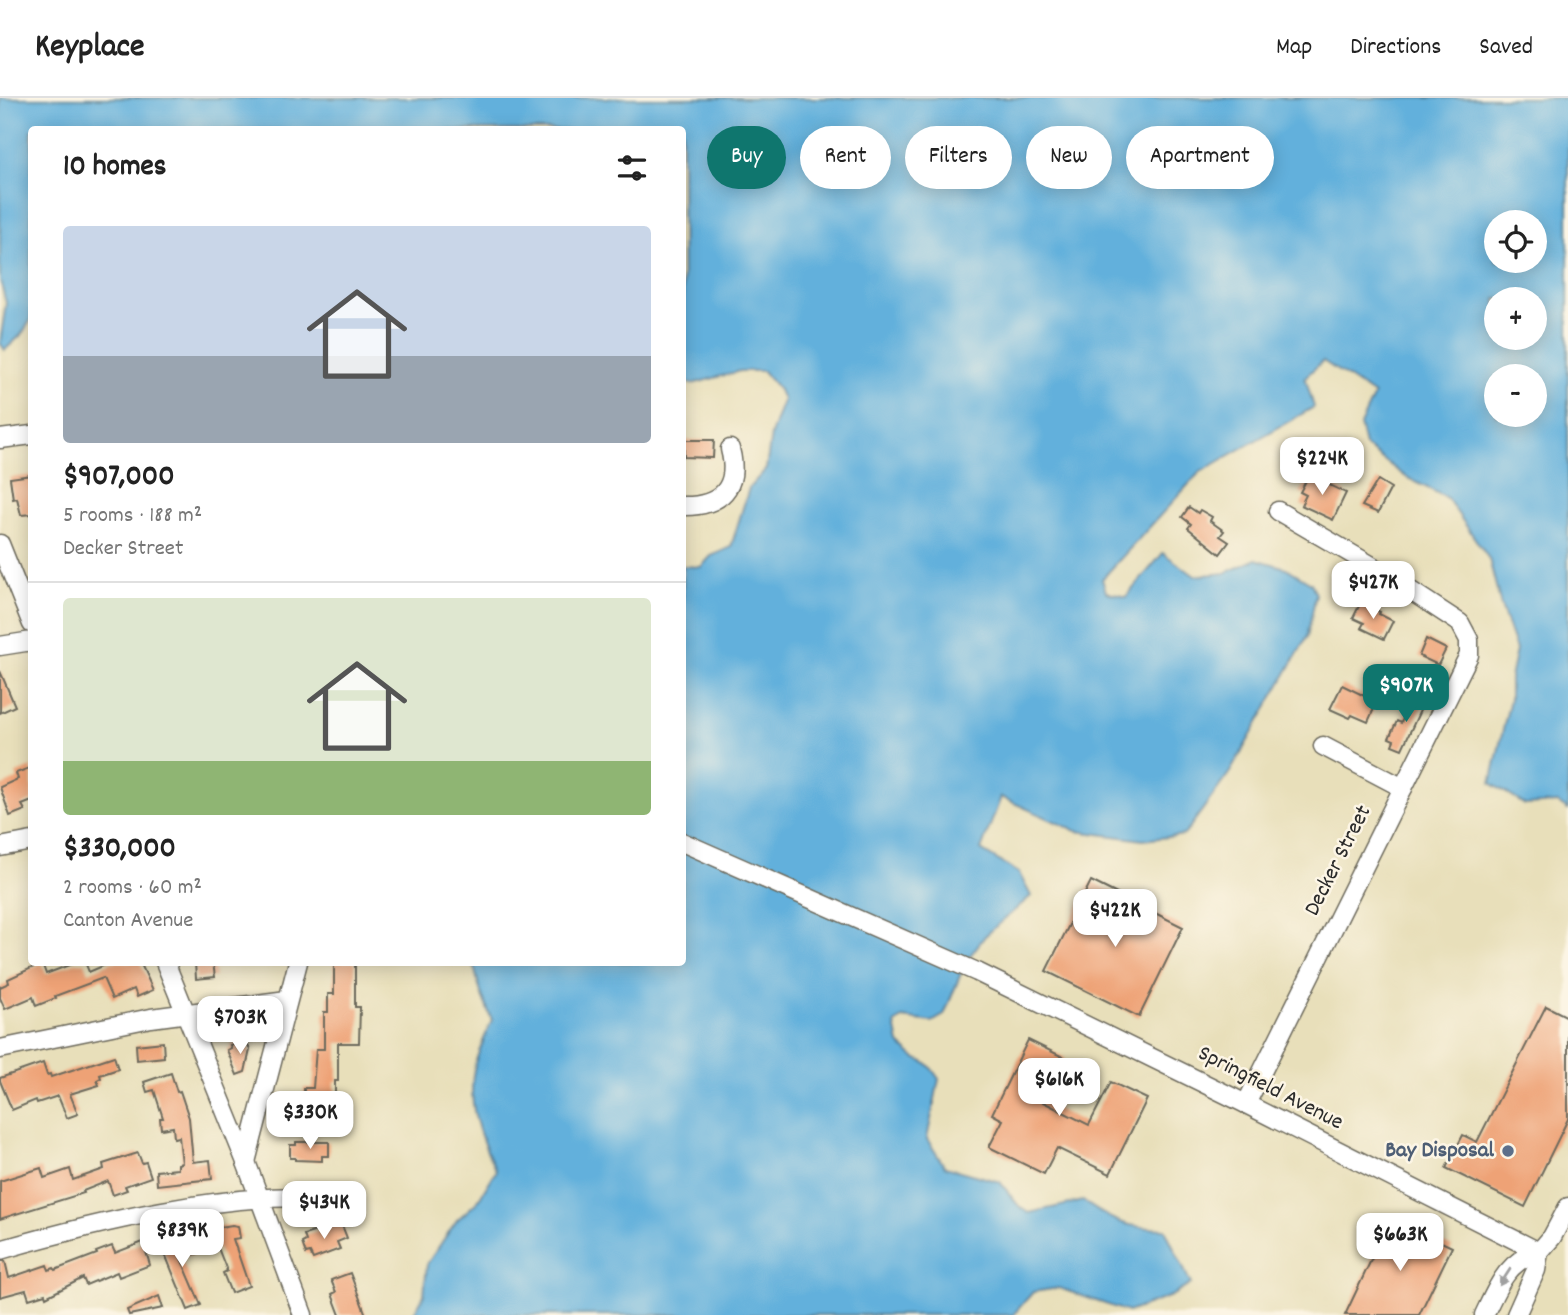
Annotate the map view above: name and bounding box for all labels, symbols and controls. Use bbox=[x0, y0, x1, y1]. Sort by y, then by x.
text: Keyplace bbox=[35, 25, 144, 72]
text: Map bbox=[1276, 31, 1312, 65]
text: Directions bbox=[1350, 31, 1441, 65]
text: Saved bbox=[1479, 31, 1533, 65]
chip: Buy bbox=[707, 126, 786, 189]
chip: Rent bbox=[800, 126, 891, 189]
chip: Filters bbox=[905, 126, 1012, 189]
chip: New bbox=[1026, 126, 1112, 189]
chip: Apartment bbox=[1126, 126, 1274, 189]
text: 10 homes bbox=[63, 147, 166, 190]
icon: filters bbox=[613, 149, 651, 187]
map controls bbox=[1484, 210, 1547, 427]
button: locate bbox=[1484, 210, 1547, 273]
icon: home bbox=[294, 271, 420, 397]
button: + bbox=[1484, 287, 1547, 350]
button: − bbox=[1484, 364, 1547, 427]
pin: $224K bbox=[1273, 438, 1371, 497]
text: $224K bbox=[1296, 443, 1348, 476]
text: $907,000 bbox=[63, 457, 175, 500]
text: 5 rooms · 188 m² bbox=[63, 500, 202, 533]
text: Decker Street bbox=[63, 533, 183, 566]
pin: $427K bbox=[1324, 561, 1422, 621]
text: $427K bbox=[1348, 567, 1398, 600]
icon: home bbox=[294, 643, 420, 769]
pin: $907K bbox=[1357, 664, 1455, 724]
text: $907K bbox=[1379, 670, 1433, 703]
street label: Decker Street bbox=[1297, 800, 1381, 922]
text: $330,000 bbox=[63, 829, 176, 872]
text: 2 rooms · 60 m² bbox=[63, 872, 202, 905]
pin: $422K bbox=[1066, 890, 1164, 949]
text: $422K bbox=[1089, 895, 1141, 928]
text: Canton Avenue bbox=[63, 905, 193, 938]
pin: $703K bbox=[191, 996, 289, 1056]
text: $703K bbox=[213, 1002, 267, 1035]
street label: Springfield Avenue bbox=[1192, 1038, 1348, 1140]
pin: $616K bbox=[1010, 1058, 1108, 1118]
text: $616K bbox=[1034, 1064, 1084, 1097]
pin: $330K bbox=[261, 1091, 359, 1151]
text: $330K bbox=[282, 1097, 338, 1130]
place label: Bay Disposal bbox=[1385, 1135, 1495, 1168]
marker: Bay Disposal bbox=[1500, 1143, 1516, 1159]
pin: $434K bbox=[275, 1182, 373, 1241]
text: $434K bbox=[298, 1187, 350, 1220]
pin: $839K bbox=[133, 1210, 231, 1269]
pin: $663K bbox=[1351, 1214, 1449, 1273]
text: $839K bbox=[156, 1215, 208, 1248]
text: $663K bbox=[1372, 1219, 1428, 1252]
one-way arrow bbox=[1498, 1267, 1511, 1286]

